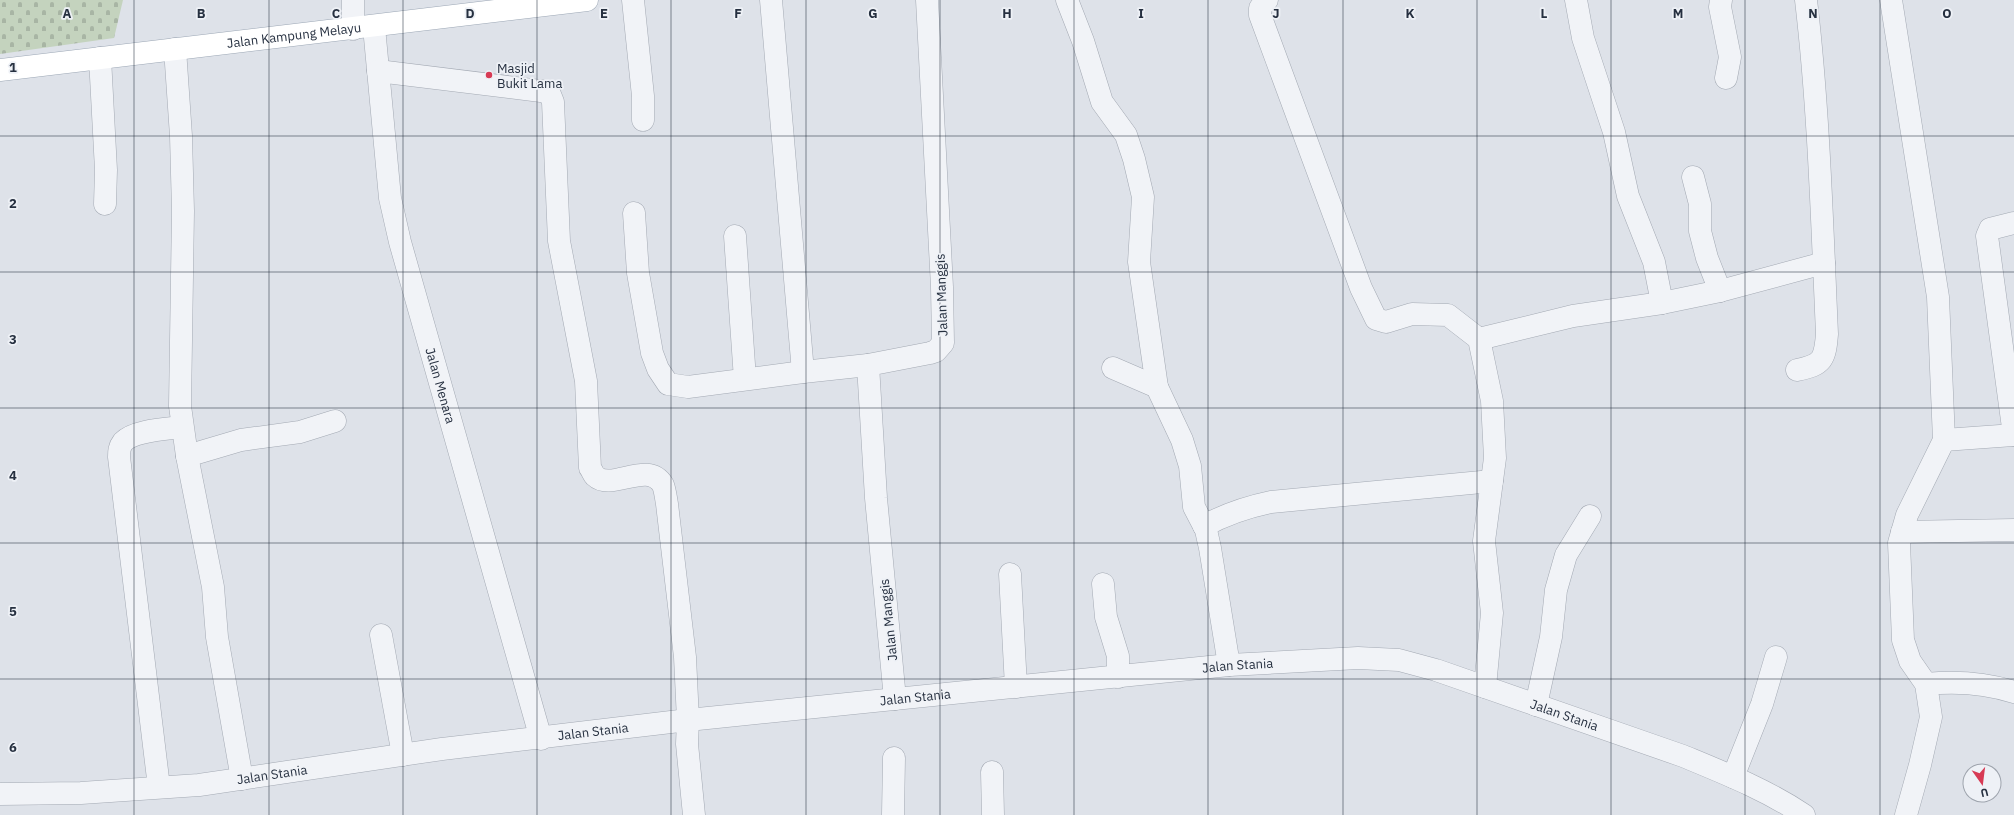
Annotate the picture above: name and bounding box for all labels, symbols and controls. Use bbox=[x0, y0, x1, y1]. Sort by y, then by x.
text: A bbox=[63, 5, 72, 22]
text: B bbox=[197, 5, 206, 22]
text: C bbox=[332, 5, 341, 22]
text: D bbox=[465, 5, 475, 22]
text: E bbox=[600, 5, 608, 22]
text: F bbox=[734, 5, 742, 22]
text: G bbox=[868, 5, 878, 22]
text: H bbox=[1002, 5, 1012, 22]
text: I bbox=[1138, 5, 1144, 22]
text: J bbox=[1272, 5, 1280, 22]
text: K bbox=[1405, 5, 1415, 22]
text: L bbox=[1541, 5, 1548, 22]
text: M bbox=[1673, 5, 1683, 22]
text: N bbox=[1808, 5, 1818, 22]
text: O bbox=[1942, 5, 1952, 22]
street label: Jalan Kampung Melayu bbox=[226, 19, 362, 52]
text: 1 bbox=[9, 59, 17, 76]
place label: Masjid Bukit Lama bbox=[497, 60, 562, 92]
marker: Masjid Bukit Lama bbox=[484, 70, 494, 80]
text: 2 bbox=[9, 195, 17, 212]
street label: Jalan Manggis bbox=[932, 253, 951, 337]
text: 3 bbox=[9, 331, 17, 348]
street label: Jalan Menara bbox=[421, 346, 459, 426]
text: 4 bbox=[9, 467, 17, 484]
street label: Jalan Manggis bbox=[876, 578, 901, 662]
text: 5 bbox=[9, 603, 17, 620]
street label: Jalan Stania bbox=[1201, 655, 1274, 677]
street label: Jalan Stania bbox=[879, 685, 952, 709]
street label: Jalan Stania bbox=[1528, 695, 1601, 735]
street label: Jalan Stania bbox=[557, 719, 630, 744]
text: 6 bbox=[9, 739, 17, 756]
street label: Jalan Stania bbox=[236, 761, 309, 788]
north arrow bbox=[1962, 763, 2002, 803]
text: U bbox=[1979, 785, 1990, 800]

